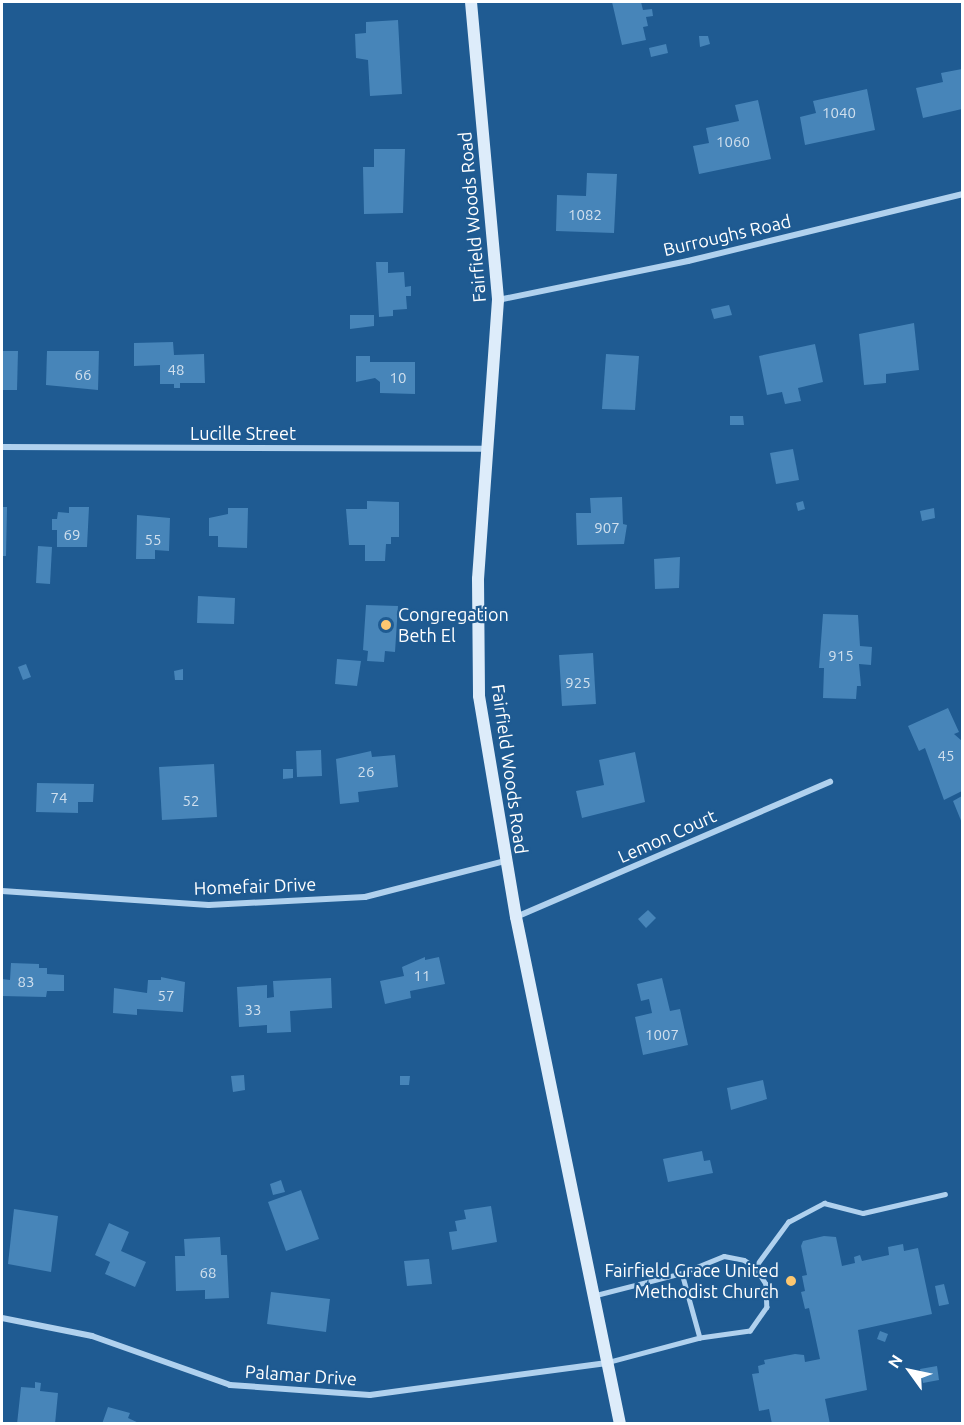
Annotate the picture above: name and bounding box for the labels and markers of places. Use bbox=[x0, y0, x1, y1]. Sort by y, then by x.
place label: Congregation Beth El bbox=[398, 604, 509, 646]
marker: Congregation Beth El bbox=[379, 618, 393, 632]
place label: Fairfield Grace United Methodist Church bbox=[604, 1260, 779, 1302]
marker: Fairfield Grace United Methodist Church bbox=[784, 1274, 798, 1288]

